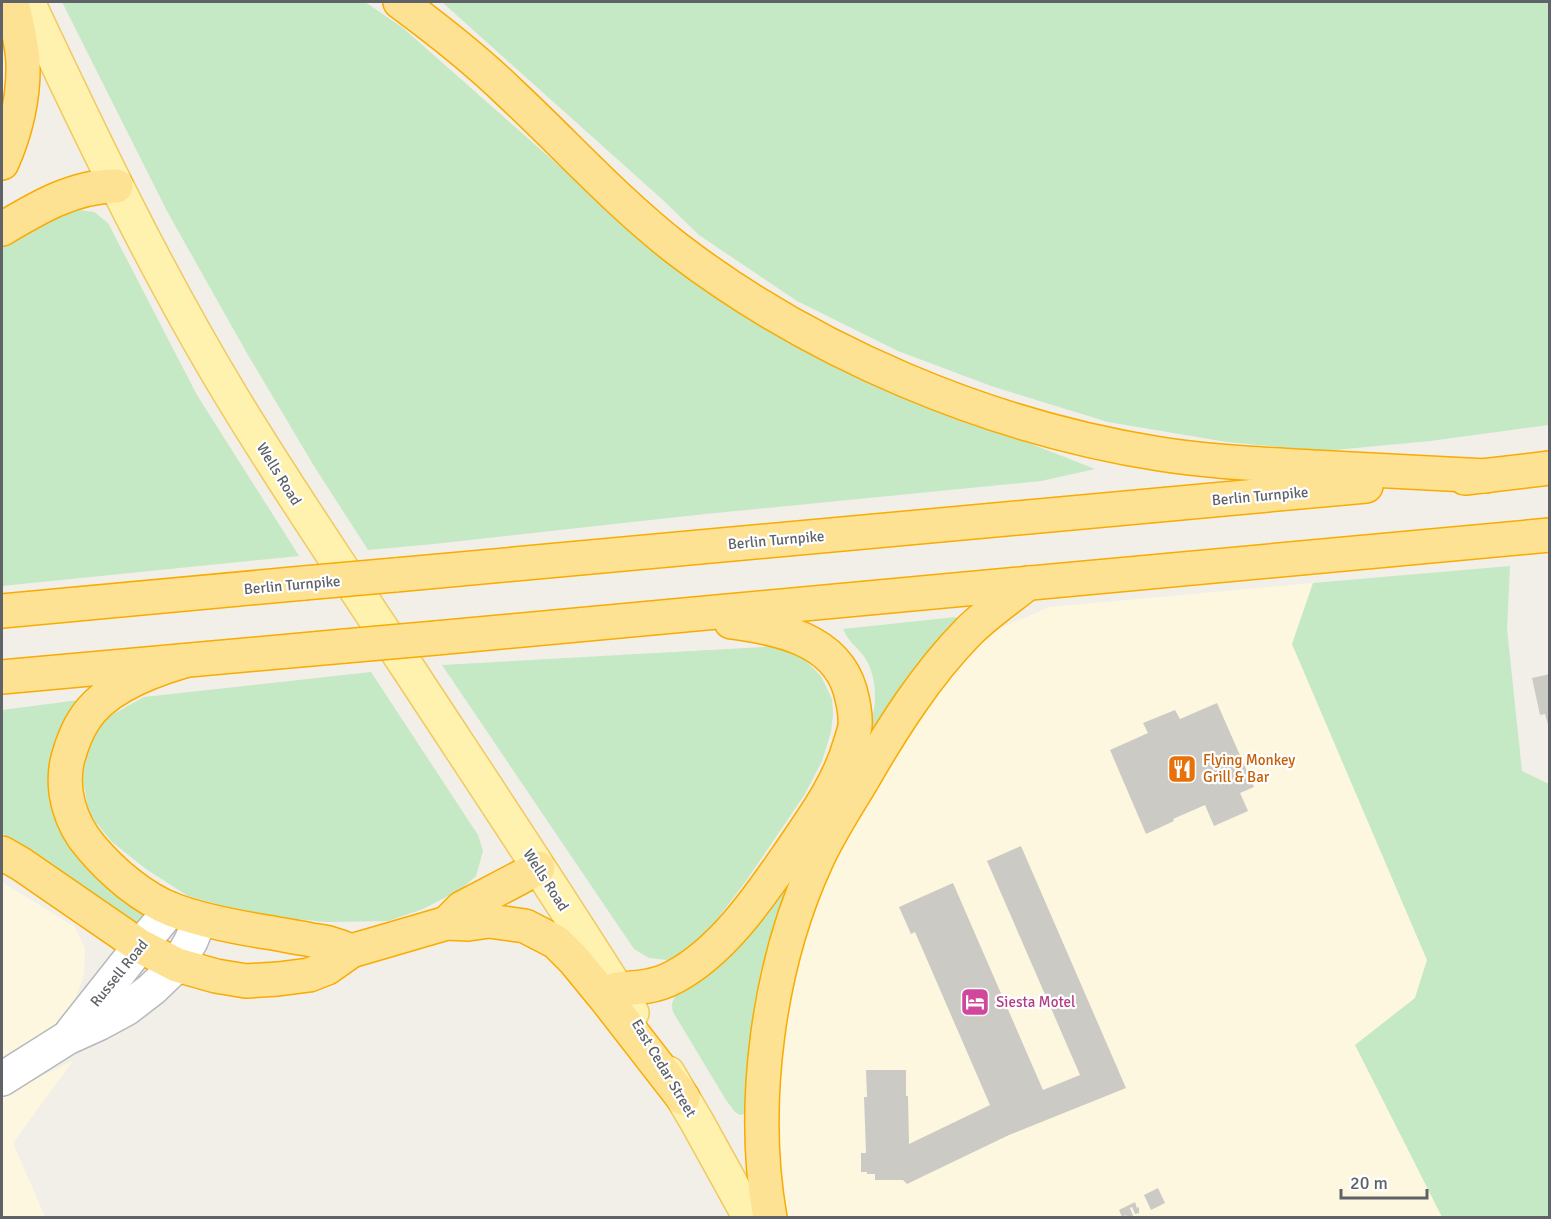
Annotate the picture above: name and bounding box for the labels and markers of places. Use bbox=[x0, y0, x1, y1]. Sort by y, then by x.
place label: Flying Monkey Grill & Bar bbox=[1203, 751, 1295, 786]
restaurant icon: Flying Monkey Grill & Bar bbox=[1166, 753, 1198, 785]
hotel icon: Siesta Motel bbox=[959, 986, 991, 1018]
place label: Siesta Motel bbox=[996, 993, 1075, 1011]

